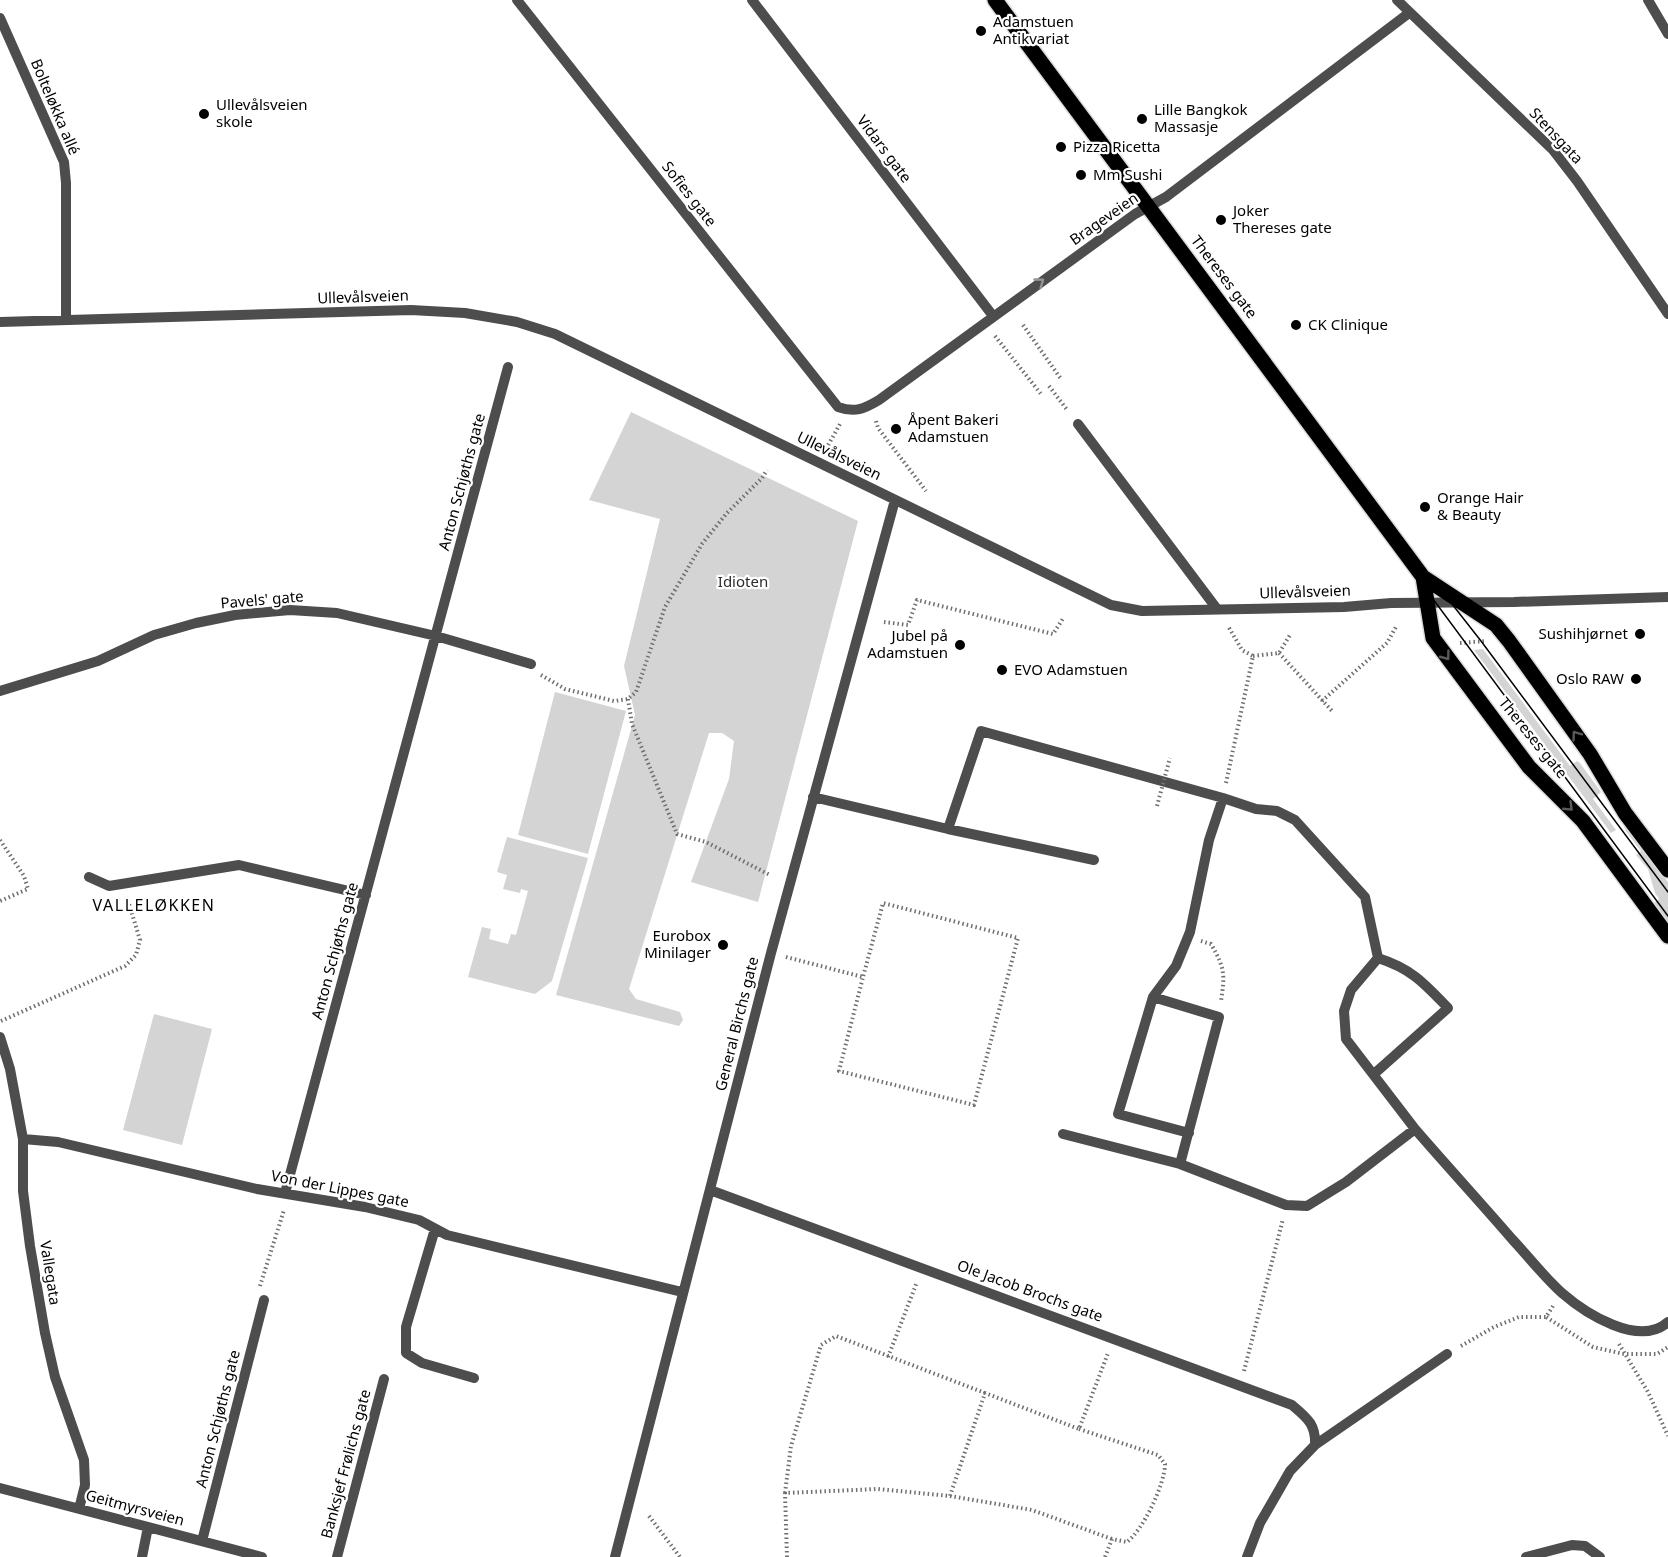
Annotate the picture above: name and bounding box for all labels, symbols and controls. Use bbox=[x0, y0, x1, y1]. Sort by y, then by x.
place label: Adamstuen Antikvariat bbox=[993, 11, 1074, 48]
marker: Adamstuen Antikvariat bbox=[974, 24, 988, 38]
street label: Bolteløkka allé bbox=[27, 56, 85, 158]
place label: Ullevålsveien skole bbox=[216, 94, 308, 131]
place label: Lille Bangkok Massasje bbox=[1154, 99, 1248, 136]
street label: Stensgata bbox=[1526, 103, 1588, 168]
marker: Ullevålsveien skole bbox=[197, 107, 211, 121]
street label: Vidars gate bbox=[853, 111, 917, 186]
marker: Lille Bangkok Massasje bbox=[1135, 112, 1149, 126]
place label: Pizza Ricetta bbox=[1073, 136, 1160, 156]
marker: Pizza Ricetta bbox=[1054, 140, 1068, 154]
street label: Sofies gate bbox=[658, 157, 721, 230]
place label: Mm Sushi bbox=[1093, 164, 1162, 184]
marker: Mm Sushi bbox=[1074, 168, 1088, 182]
street label: Brageveien bbox=[1065, 187, 1142, 249]
place label: Joker Thereses gate bbox=[1231, 200, 1332, 237]
marker: Joker Thereses gate bbox=[1214, 213, 1228, 227]
street label: Thereses gate bbox=[1187, 231, 1262, 322]
one-way arrow bbox=[1034, 278, 1045, 289]
street label: Ullevålsveien bbox=[317, 284, 409, 308]
place label: CK Clinique bbox=[1308, 314, 1388, 334]
marker: CK Clinique bbox=[1289, 318, 1303, 332]
place label: Åpent Bakeri Adamstuen bbox=[908, 409, 999, 446]
street label: Anton Schjøths gate bbox=[433, 411, 489, 553]
marker: Åpent Bakeri Adamstuen bbox=[889, 422, 903, 436]
street label: Ullevålsveien bbox=[794, 426, 885, 484]
place label: Orange Hair & Beauty bbox=[1437, 487, 1523, 524]
marker: Orange Hair & Beauty bbox=[1418, 500, 1432, 514]
park label: Idioten bbox=[718, 571, 768, 591]
street label: Ullevålsveien bbox=[1259, 579, 1351, 603]
street label: Pavels' gate bbox=[219, 585, 304, 613]
place label: Sushihjørnet bbox=[1539, 623, 1629, 643]
place label: Jubel på Adamstuen bbox=[867, 625, 948, 662]
marker: Sushihjørnet bbox=[1633, 627, 1647, 641]
marker: Jubel på Adamstuen bbox=[953, 638, 967, 652]
one-way arrow bbox=[1439, 650, 1450, 661]
place label: EVO Adamstuen bbox=[1014, 659, 1128, 679]
marker: EVO Adamstuen bbox=[995, 663, 1009, 677]
place label: Oslo RAW bbox=[1556, 668, 1624, 688]
marker: Oslo RAW bbox=[1629, 672, 1643, 686]
street label: Thereses gate bbox=[1495, 693, 1573, 782]
one-way arrow bbox=[1573, 731, 1584, 742]
one-way arrow bbox=[1561, 800, 1572, 811]
street label: Anton Schjøths gate bbox=[306, 880, 362, 1022]
district label: VALLELØKKEN bbox=[93, 894, 215, 916]
place label: Eurobox Minilager bbox=[644, 925, 711, 962]
marker: Eurobox Minilager bbox=[716, 938, 730, 952]
street label: General Birchs gate bbox=[710, 954, 762, 1093]
street label: Von der Lippes gate bbox=[270, 1165, 411, 1211]
street label: Vallegata bbox=[36, 1239, 66, 1306]
street label: Ole Jacob Brochs gate bbox=[955, 1254, 1106, 1326]
street label: Anton Schjøths gate bbox=[190, 1348, 244, 1490]
street label: Banksjef Frølichs gate bbox=[315, 1387, 375, 1541]
street label: Geitmyrsveien bbox=[84, 1484, 187, 1530]

